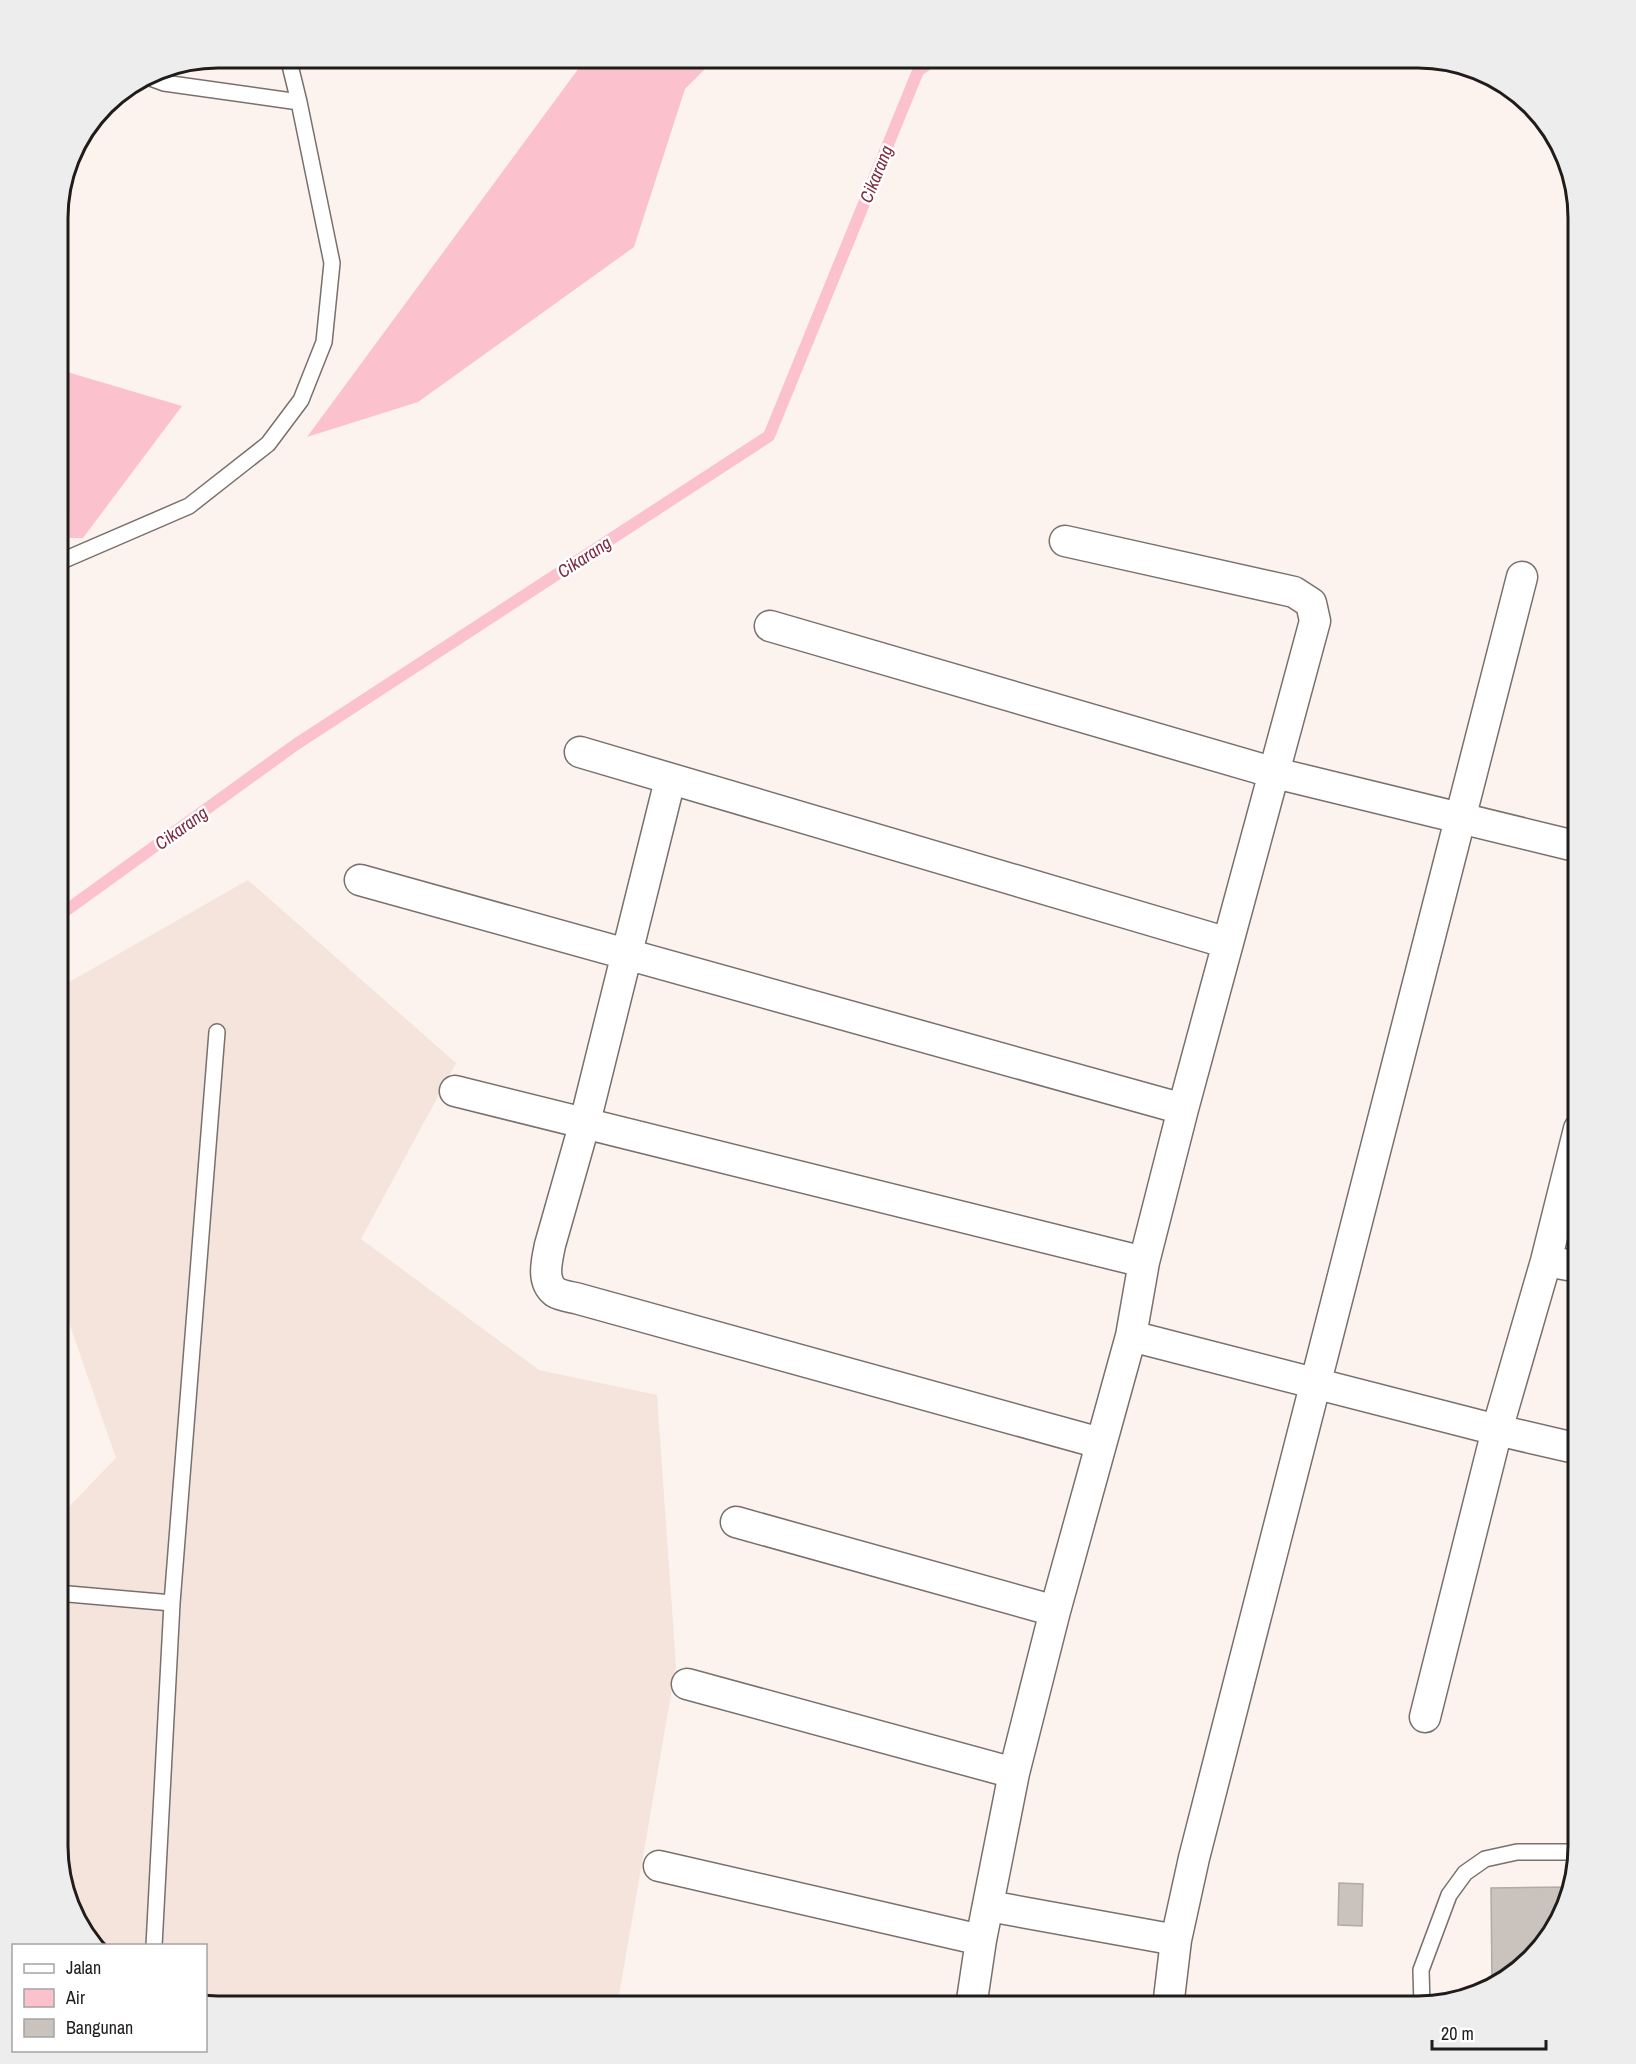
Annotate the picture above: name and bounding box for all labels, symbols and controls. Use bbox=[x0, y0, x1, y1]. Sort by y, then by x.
water label: Cikarang bbox=[853, 142, 899, 206]
water label: Cikarang bbox=[552, 530, 616, 584]
water label: Cikarang bbox=[149, 800, 213, 856]
legend bbox=[12, 1944, 207, 2052]
text: Jalan bbox=[66, 1955, 101, 1980]
text: Air bbox=[65, 1985, 85, 2010]
scale bar bbox=[1432, 2013, 1546, 2051]
text: Bangunan bbox=[66, 2015, 133, 2040]
text: 20 m bbox=[1441, 2021, 1474, 2046]

